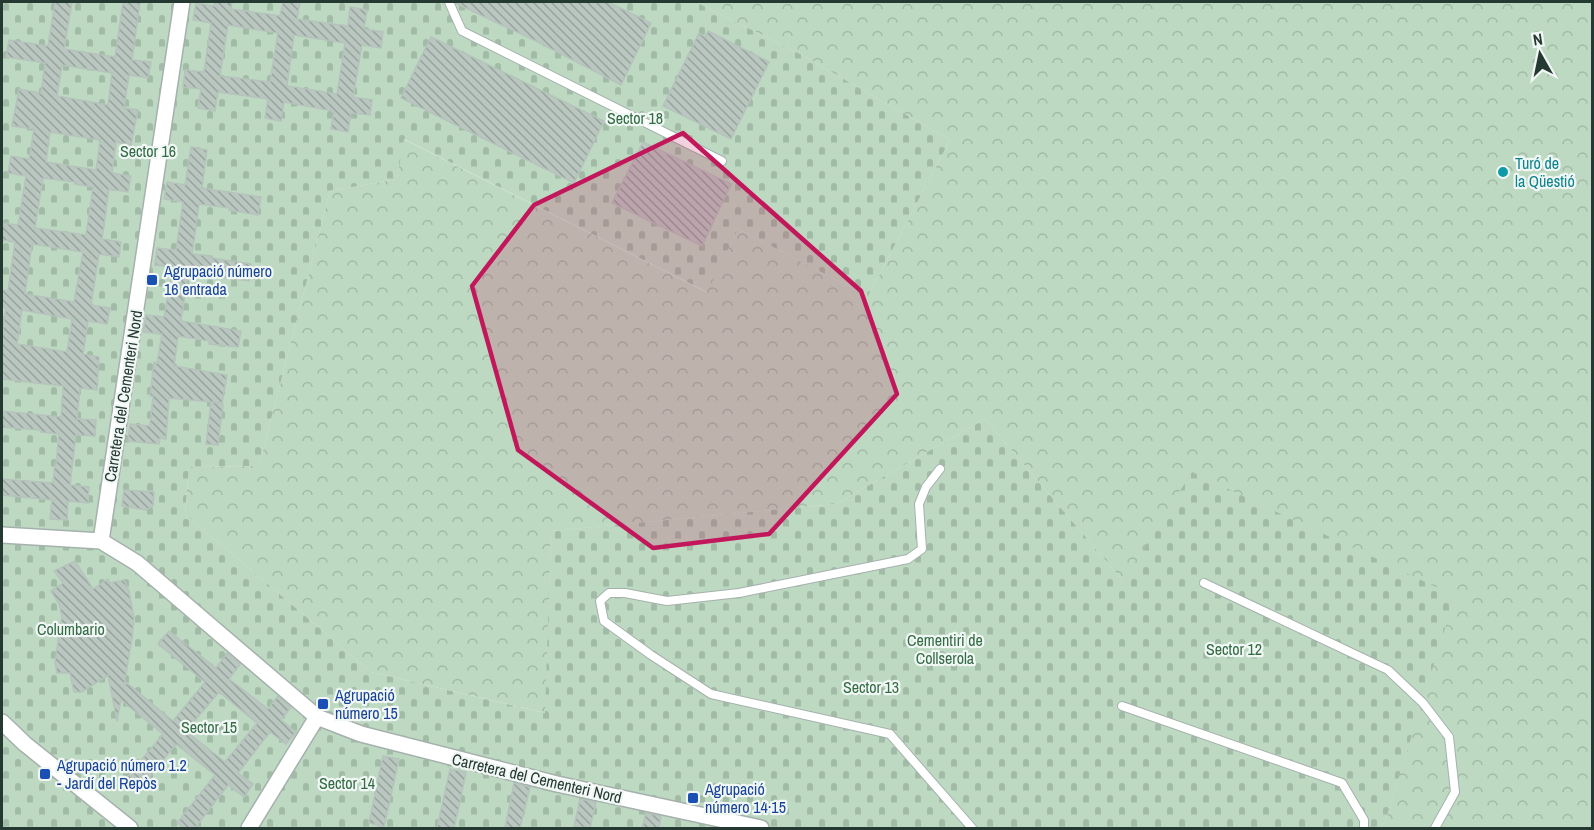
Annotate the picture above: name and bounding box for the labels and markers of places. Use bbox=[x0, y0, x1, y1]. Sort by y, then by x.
place label: Turó de la Qüestió bbox=[1515, 152, 1575, 192]
marker: Turó de la Qüestió bbox=[1496, 165, 1510, 179]
place label: Agrupació número 16 entrada bbox=[163, 260, 272, 300]
marker: Agrupació número 16 entrada bbox=[145, 273, 159, 287]
place label: Agrupació número 15 bbox=[334, 684, 398, 724]
marker: Agrupació número 15 bbox=[316, 697, 330, 711]
place label: Agrupació número 1.2 - Jardí del Repòs bbox=[56, 754, 187, 794]
marker: Agrupació número 1.2 - Jardí del Repòs bbox=[38, 767, 52, 781]
place label: Agrupació número 14·15 bbox=[704, 778, 786, 818]
marker: Agrupació número 14·15 bbox=[686, 791, 700, 805]

